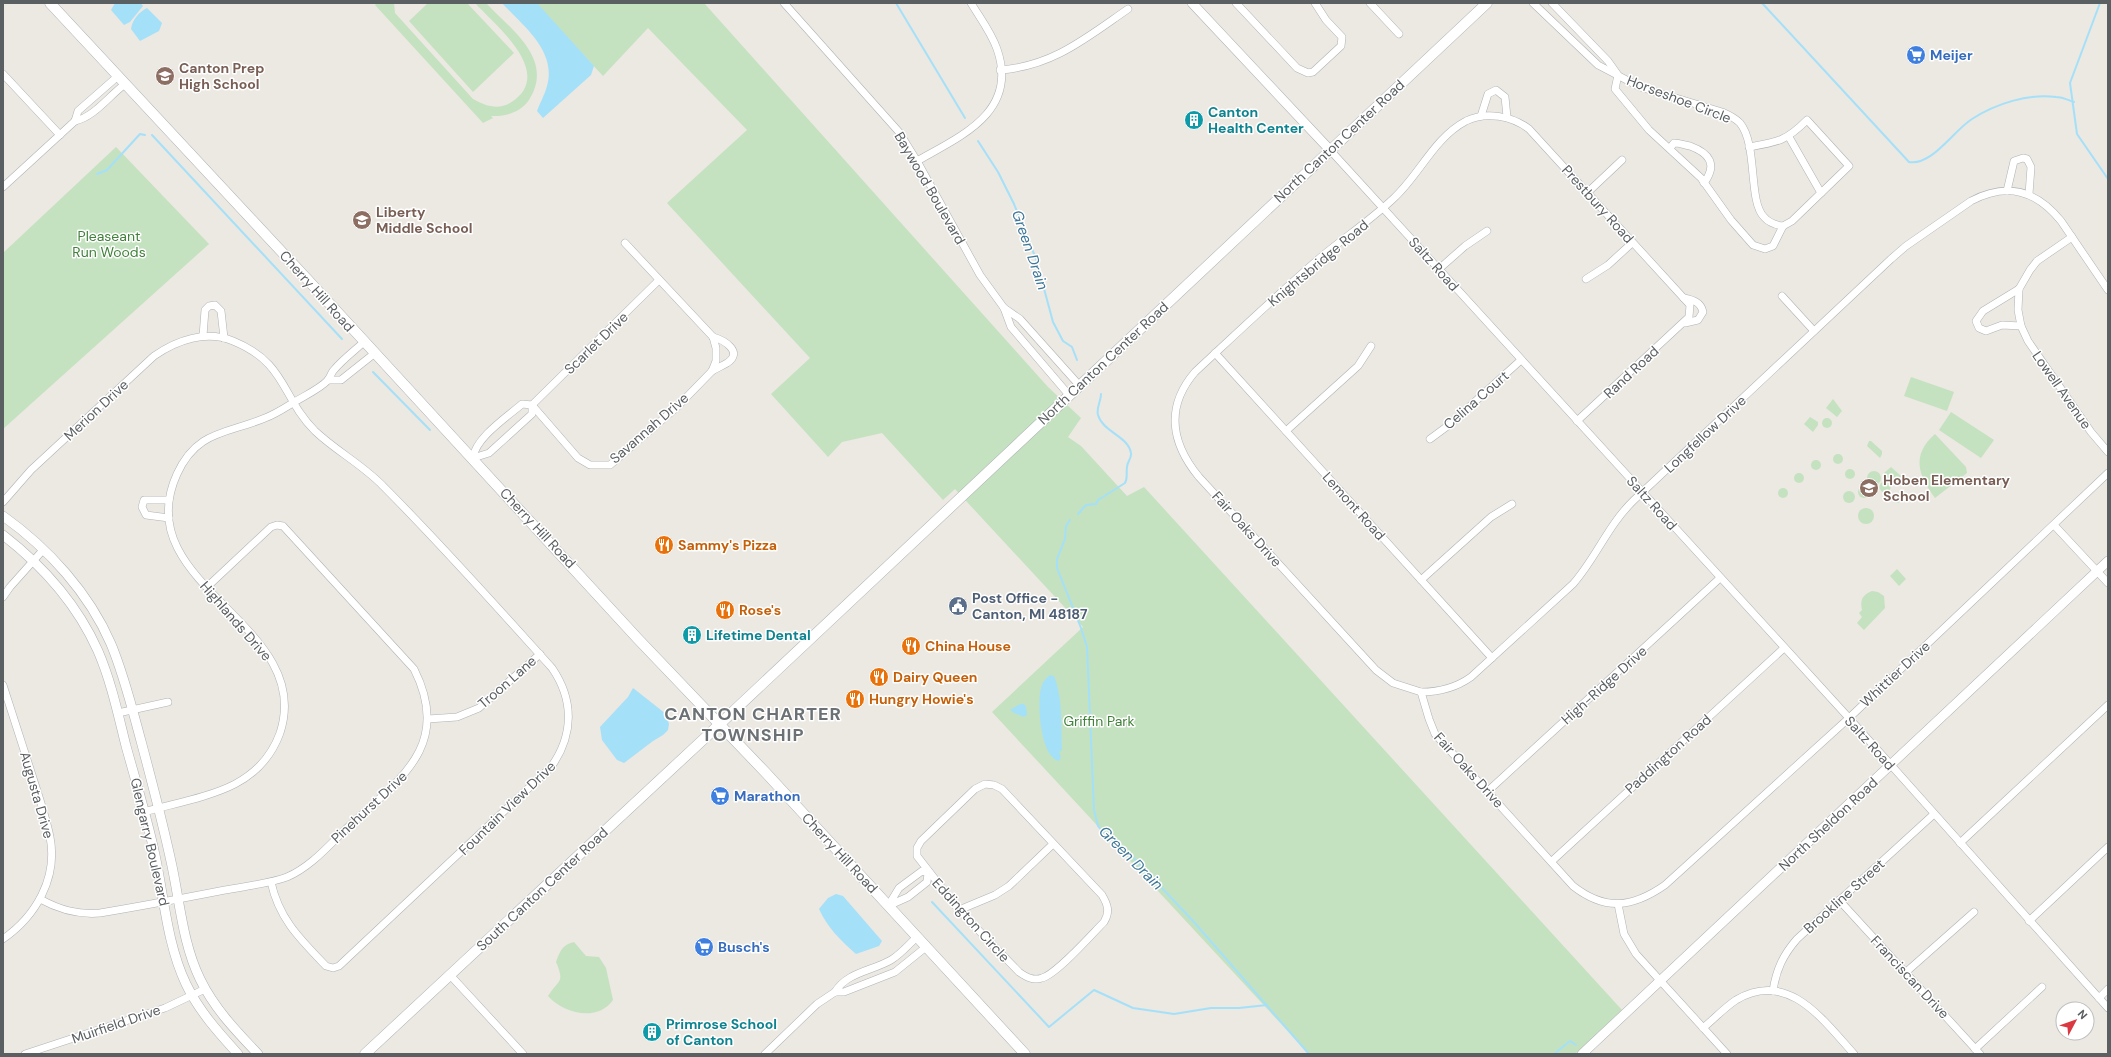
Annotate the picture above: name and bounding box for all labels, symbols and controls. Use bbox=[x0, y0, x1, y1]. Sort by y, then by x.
supermarket icon: Meijer bbox=[1905, 44, 1927, 66]
place label: Meijer bbox=[1930, 46, 1973, 64]
place label: Canton Prep High School bbox=[179, 59, 264, 93]
school or university icon: Canton Prep High School bbox=[154, 65, 176, 87]
street label: Horseshoe Circle bbox=[1624, 71, 1734, 127]
street label: North Canton Center Road bbox=[1270, 76, 1408, 206]
place label: Canton Health Center bbox=[1208, 103, 1304, 137]
building icon: Canton Health Center bbox=[1183, 109, 1205, 131]
street label: Baywood Boulevard bbox=[890, 128, 970, 248]
street label: Prestbury Road bbox=[1558, 161, 1638, 247]
place label: Liberty Middle School bbox=[376, 203, 472, 237]
water label: Green Drain bbox=[1007, 207, 1053, 293]
school or university icon: Liberty Middle School bbox=[351, 209, 373, 231]
street label: Knightsbridge Road bbox=[1264, 216, 1372, 310]
park label: Pleaseant Run Woods bbox=[72, 227, 146, 261]
street label: Saltz Road bbox=[1405, 233, 1463, 295]
street label: Cherry Hill Road bbox=[276, 247, 358, 335]
street label: North Canton Center Road bbox=[1034, 298, 1172, 428]
street label: Scarlet Drive bbox=[560, 308, 632, 378]
street label: Rand Road bbox=[1600, 342, 1662, 402]
street label: Lowell Avenue bbox=[2029, 348, 2096, 432]
street label: Celina Court bbox=[1440, 367, 1512, 433]
street label: Merion Drive bbox=[60, 376, 132, 444]
street label: Savannah Drive bbox=[606, 389, 692, 467]
street label: Longfellow Drive bbox=[1660, 391, 1750, 477]
street label: Lemont Road bbox=[1319, 468, 1389, 544]
place label: Hoben Elementary School bbox=[1883, 471, 2011, 505]
street label: Saltz Road bbox=[1623, 472, 1681, 534]
school or university icon: Hoben Elementary School bbox=[1858, 477, 1880, 499]
street label: Cherry Hill Road bbox=[496, 484, 580, 572]
street label: Fair Oaks Drive bbox=[1208, 487, 1286, 571]
restaurant icon: Sammy's Pizza bbox=[653, 534, 675, 556]
place label: Sammy's Pizza bbox=[678, 536, 777, 554]
street label: Highlands Drive bbox=[196, 577, 276, 665]
place label: Post Office - Canton, MI 48187 bbox=[972, 589, 1088, 623]
public building icon: Post Office - Canton, MI 48187 bbox=[947, 595, 969, 617]
restaurant icon: Rose's bbox=[714, 599, 736, 621]
place label: Rose's bbox=[739, 601, 781, 619]
building icon: Lifetime Dental bbox=[681, 624, 703, 646]
place label: Lifetime Dental bbox=[706, 626, 811, 644]
restaurant icon: China House bbox=[900, 635, 922, 657]
place label: China House bbox=[925, 637, 1011, 655]
street label: Whittier Drive bbox=[1856, 637, 1934, 711]
street label: High-Ridge Drive bbox=[1557, 642, 1651, 728]
street label: Troon Lane bbox=[474, 652, 540, 712]
restaurant icon: Dairy Queen bbox=[868, 666, 890, 688]
place label: Dairy Queen bbox=[893, 668, 978, 686]
restaurant icon: Hungry Howie's bbox=[844, 688, 866, 710]
place label: Hungry Howie's bbox=[869, 690, 974, 708]
district label: CANTON CHARTER TOWNSHIP bbox=[664, 702, 842, 747]
street label: Paddington Road bbox=[1621, 710, 1715, 798]
park label: Griffin Park bbox=[1063, 712, 1135, 730]
street label: Saltz Road bbox=[1841, 712, 1899, 774]
street label: Fair Oaks Drive bbox=[1430, 728, 1508, 812]
street label: Augusta Drive bbox=[16, 749, 58, 841]
street label: Fountain View Drive bbox=[455, 757, 559, 859]
street label: Pinehurst Drive bbox=[327, 767, 411, 847]
street label: North Sheldon Road bbox=[1775, 773, 1881, 875]
street label: Glengarry Boulevard bbox=[127, 776, 173, 908]
supermarket icon: Marathon bbox=[709, 785, 731, 807]
place label: Marathon bbox=[734, 787, 800, 805]
street label: Cherry Hill Road bbox=[798, 809, 882, 897]
water label: Green Drain bbox=[1095, 822, 1168, 895]
street label: South Canton Center Road bbox=[472, 823, 612, 955]
street label: Brookline Street bbox=[1800, 855, 1888, 937]
street label: Eddington Circle bbox=[928, 874, 1014, 966]
street label: Franciscan Drive bbox=[1867, 932, 1953, 1022]
supermarket icon: Busch's bbox=[693, 936, 715, 958]
place label: Busch's bbox=[718, 938, 770, 956]
street label: Muirfield Drive bbox=[69, 1000, 163, 1048]
north arrow bbox=[2055, 1001, 2095, 1041]
text: N bbox=[2075, 1007, 2090, 1022]
place label: Primrose School of Canton bbox=[666, 1015, 777, 1049]
building icon: Primrose School of Canton bbox=[641, 1021, 663, 1043]

